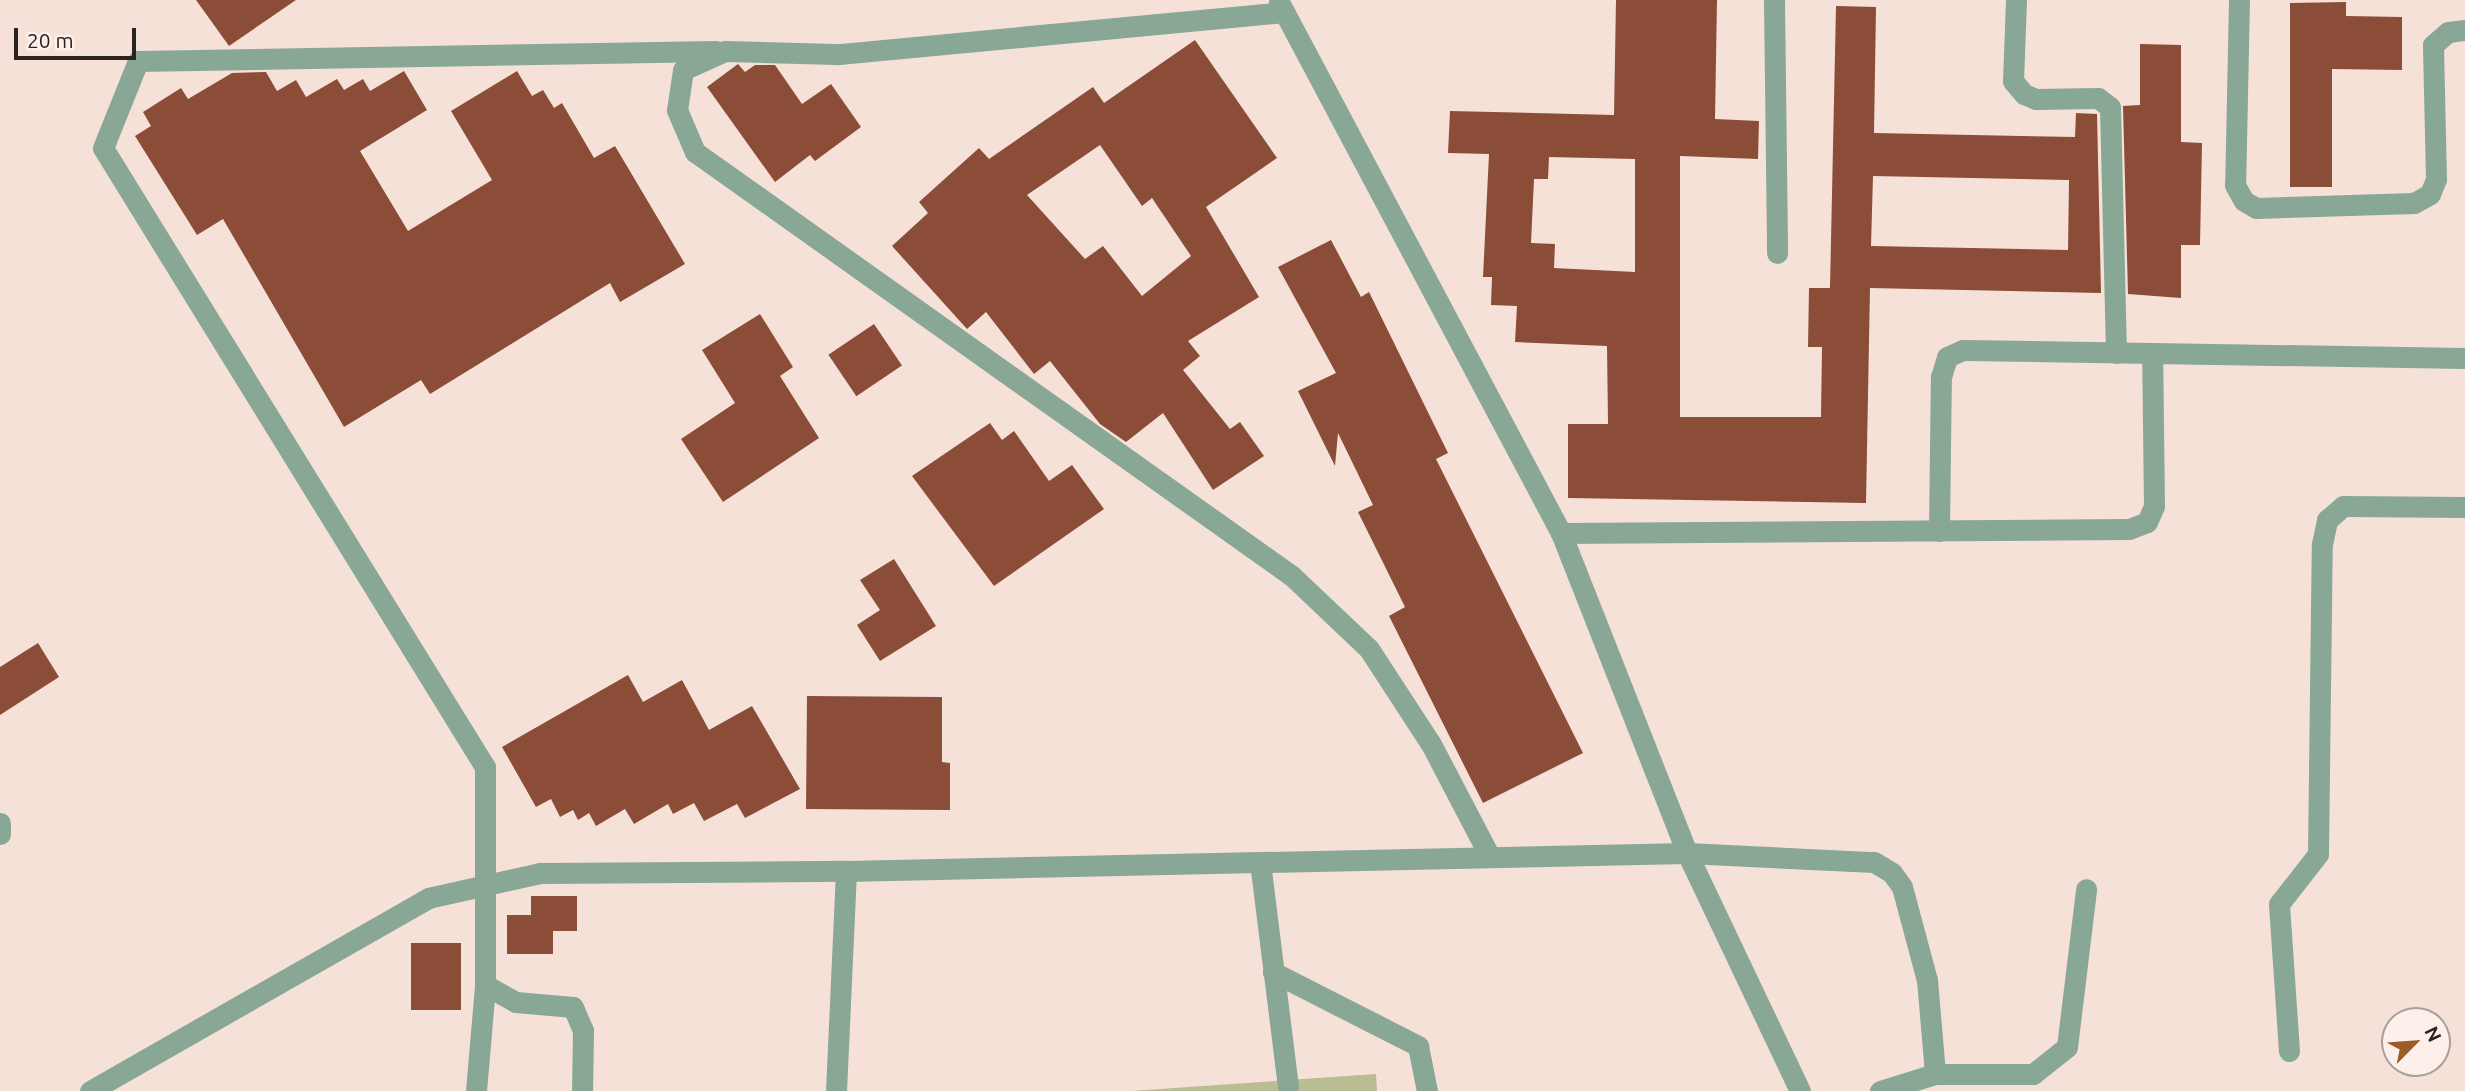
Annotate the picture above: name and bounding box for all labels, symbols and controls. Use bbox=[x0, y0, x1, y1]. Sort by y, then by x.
scale bar bbox=[18, 14, 140, 58]
text: 20 m bbox=[27, 28, 74, 52]
north arrow bbox=[2381, 1007, 2451, 1077]
text: N bbox=[2420, 1023, 2446, 1045]

